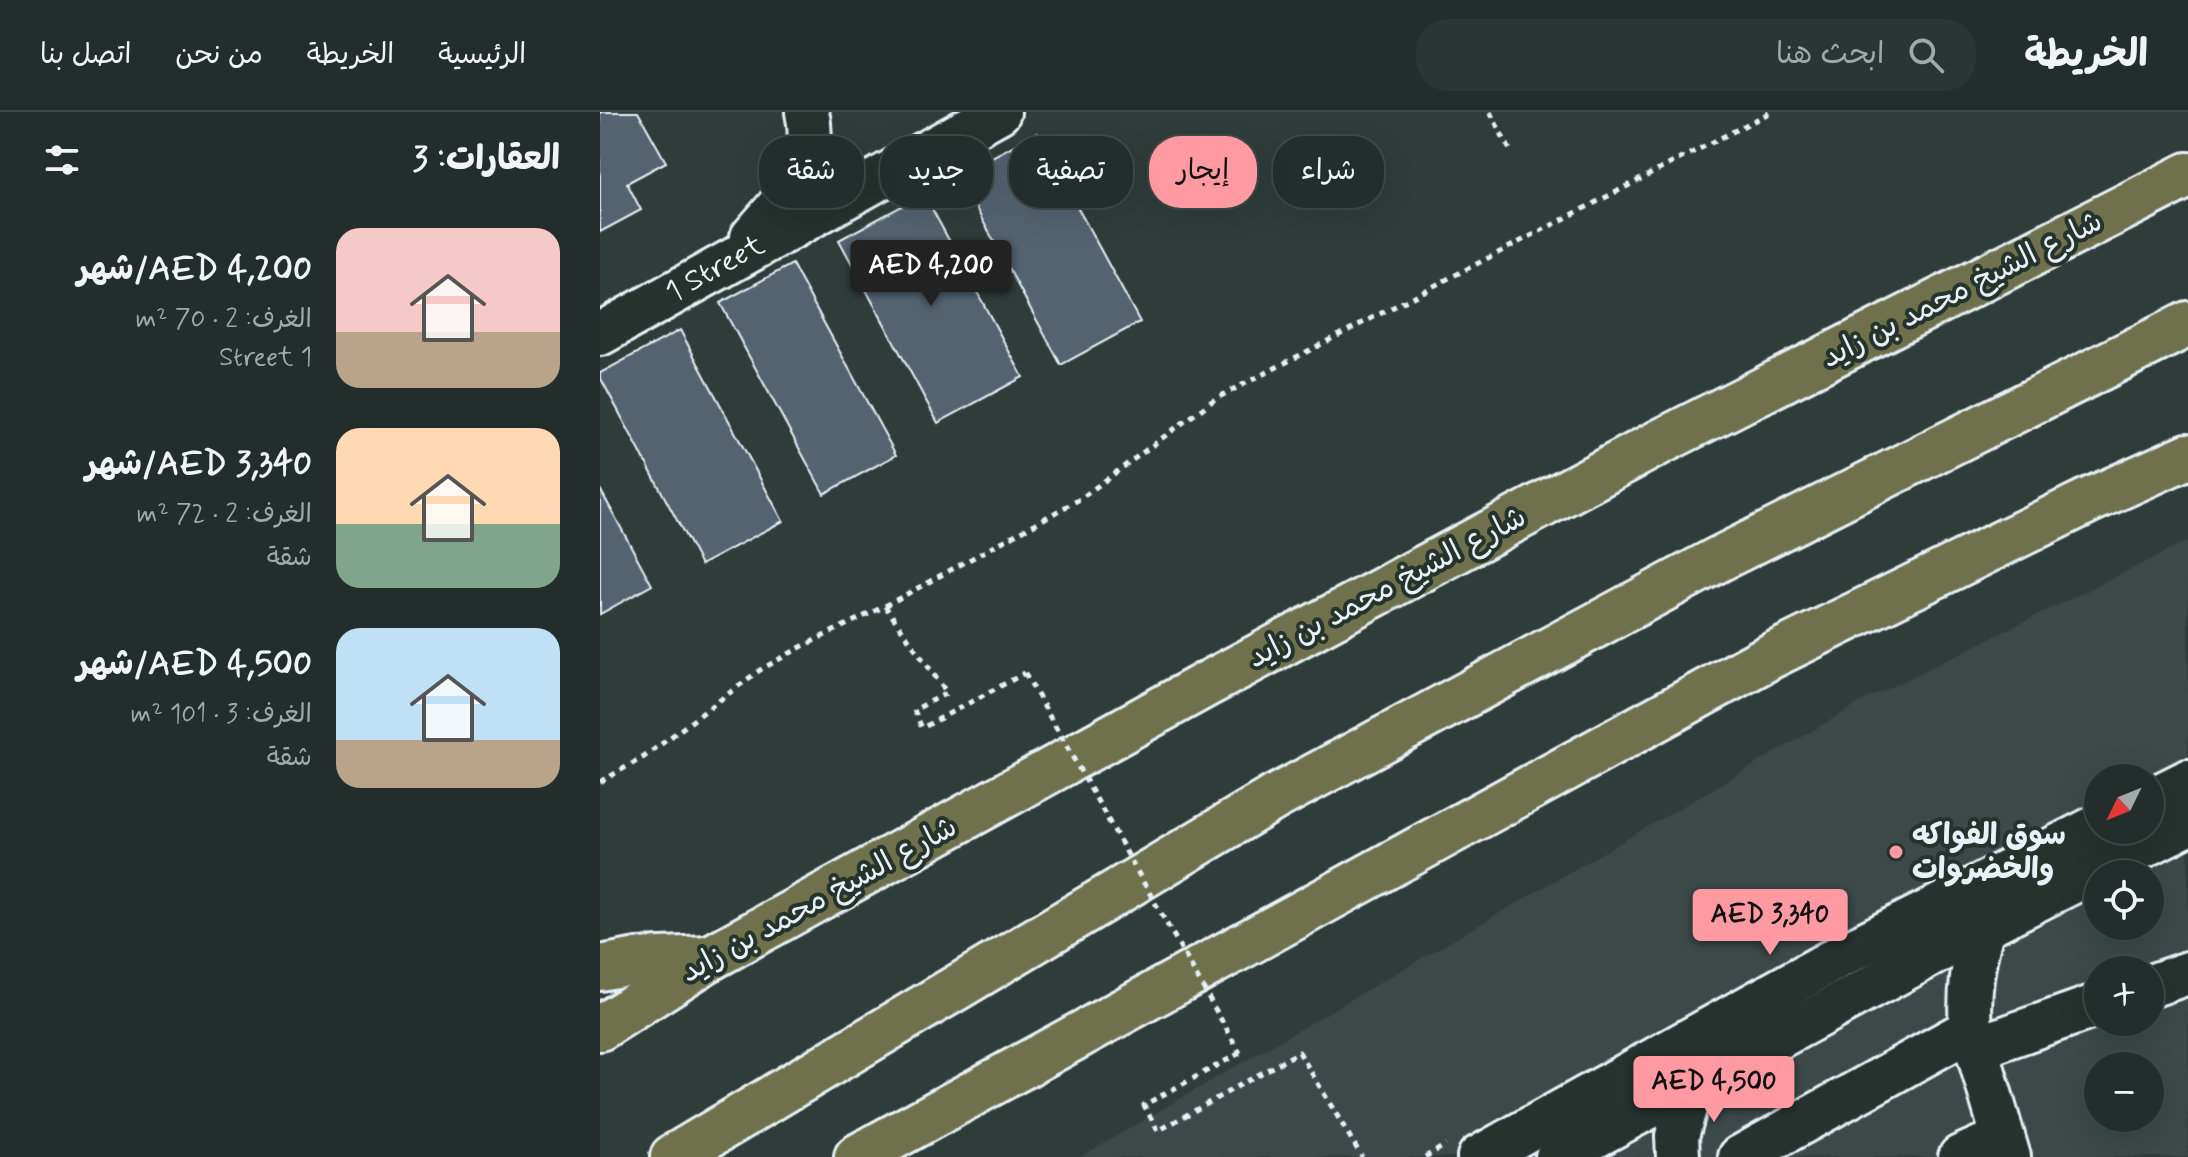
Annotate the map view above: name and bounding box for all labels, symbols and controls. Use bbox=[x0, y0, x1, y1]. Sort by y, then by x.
search box bbox=[1416, 19, 1976, 91]
text: الخريطة bbox=[2024, 31, 2148, 80]
icon: search bbox=[1904, 33, 1948, 77]
text: ابحث هنا bbox=[1776, 35, 1884, 74]
text: اتصل بنا bbox=[40, 37, 131, 74]
text: من نحن bbox=[175, 37, 263, 74]
text: الخريطة bbox=[307, 37, 394, 74]
text: الرئيسية bbox=[438, 37, 526, 74]
chip: شقة bbox=[759, 136, 864, 208]
chip: جديد bbox=[880, 136, 993, 208]
chip: تصفية bbox=[1009, 136, 1133, 208]
chip: إيجار bbox=[1149, 136, 1257, 208]
chip: شراء bbox=[1273, 136, 1384, 208]
text: العقارات: 3 bbox=[412, 137, 560, 182]
icon: filters bbox=[40, 138, 84, 182]
street label: شارع الشيخ محمد بن زايد bbox=[1815, 202, 2109, 378]
street label: 1 Street bbox=[659, 226, 772, 312]
pin: AED 4,200 bbox=[839, 240, 1023, 308]
text: AED 4,200/شهر bbox=[77, 247, 312, 292]
text: AED 4,200 bbox=[868, 249, 994, 283]
icon: home bbox=[400, 260, 496, 356]
text: الغرف: 2 · 70 m² bbox=[135, 303, 312, 337]
text: 1 Street bbox=[219, 341, 312, 375]
text: AED 3,340/شهر bbox=[86, 442, 312, 487]
icon: home bbox=[400, 460, 496, 556]
text: الغرف: 2 · 72 m² bbox=[137, 498, 312, 532]
street label: شارع الشيخ محمد بن زايد bbox=[1241, 498, 1533, 678]
text: شقة bbox=[267, 541, 312, 575]
text: AED 4,500/شهر bbox=[77, 642, 312, 687]
icon: home bbox=[400, 660, 496, 756]
text: الغرف: 3 · 101 m² bbox=[130, 698, 312, 732]
text: شقة bbox=[267, 741, 312, 775]
north arrow bbox=[2084, 764, 2164, 844]
map controls bbox=[2084, 764, 2164, 1132]
street label: شارع الشيخ محمد بن زايد bbox=[674, 808, 964, 992]
place label: سوق الفواكه والخضروات bbox=[1912, 816, 2066, 889]
marker: سوق الفواكه والخضروات bbox=[1887, 843, 1905, 861]
button: locate bbox=[2084, 860, 2164, 940]
pin: AED 3,340 bbox=[1678, 889, 1862, 957]
text: AED 3,340 bbox=[1711, 898, 1829, 932]
button: + bbox=[2084, 956, 2164, 1036]
button: − bbox=[2084, 1052, 2164, 1132]
pin: AED 4,500 bbox=[1622, 1056, 1806, 1124]
text: AED 4,500 bbox=[1651, 1065, 1777, 1099]

